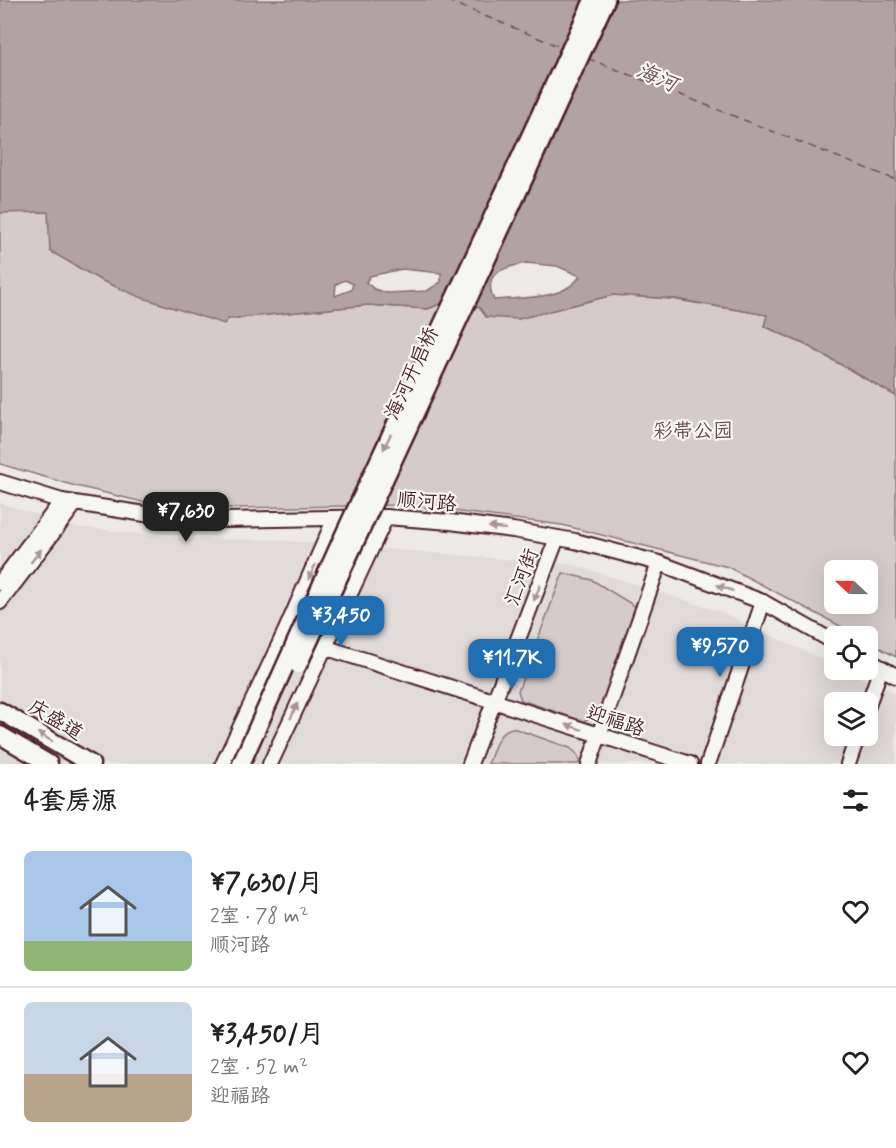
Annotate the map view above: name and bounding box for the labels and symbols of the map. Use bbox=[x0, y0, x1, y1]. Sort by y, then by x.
water label: 海河 bbox=[632, 57, 684, 100]
street label: 海河开启桥 bbox=[379, 323, 446, 425]
park label: 彩带公园 bbox=[653, 418, 733, 445]
one-way arrow bbox=[383, 434, 392, 451]
street label: 顺河路 bbox=[396, 486, 459, 519]
pin: ¥7,630 bbox=[137, 492, 235, 543]
one-way arrow bbox=[487, 523, 506, 532]
street label: 汇河街 bbox=[499, 545, 546, 610]
one-way arrow bbox=[30, 548, 42, 564]
north arrow bbox=[824, 560, 878, 614]
one-way arrow bbox=[307, 563, 316, 580]
one-way arrow bbox=[716, 583, 734, 593]
one-way arrow bbox=[532, 584, 541, 602]
pin: ¥3,450 bbox=[292, 596, 390, 647]
pin: ¥9,570 bbox=[671, 627, 769, 678]
pin: ¥11.7K bbox=[463, 639, 561, 690]
street label: 庆盛道 bbox=[23, 693, 88, 747]
street label: 迎福路 bbox=[583, 699, 649, 744]
one-way arrow bbox=[290, 702, 299, 719]
one-way arrow bbox=[565, 722, 583, 731]
one-way arrow bbox=[37, 732, 53, 743]

